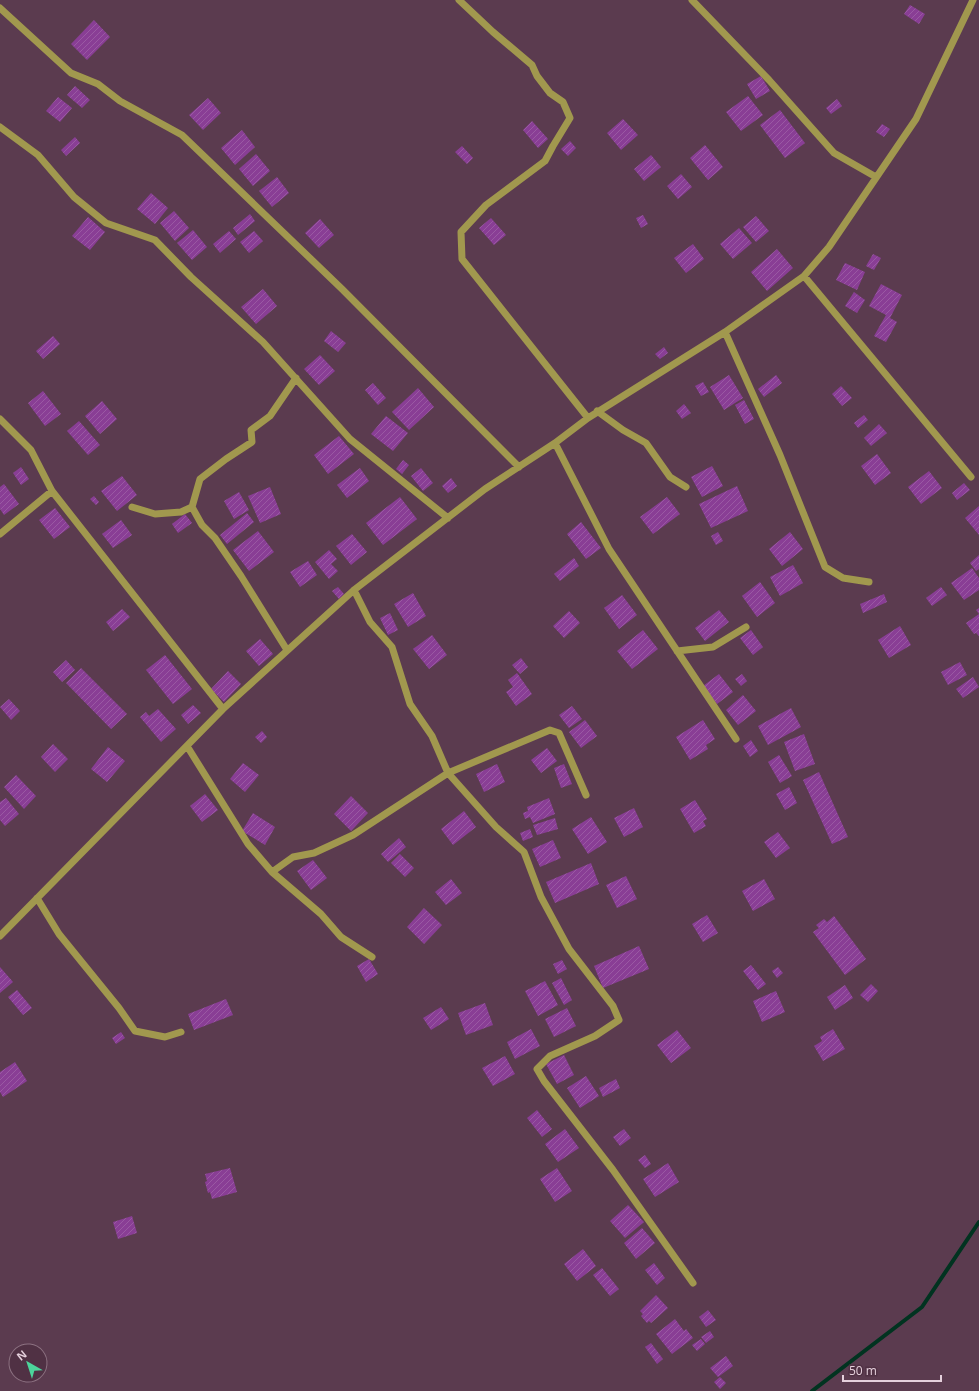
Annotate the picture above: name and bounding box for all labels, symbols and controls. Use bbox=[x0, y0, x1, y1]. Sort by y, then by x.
north arrow bbox=[8, 1343, 48, 1383]
text: N bbox=[13, 1346, 30, 1363]
scale bar bbox=[843, 1357, 941, 1383]
text: 50 m bbox=[849, 1362, 877, 1379]

